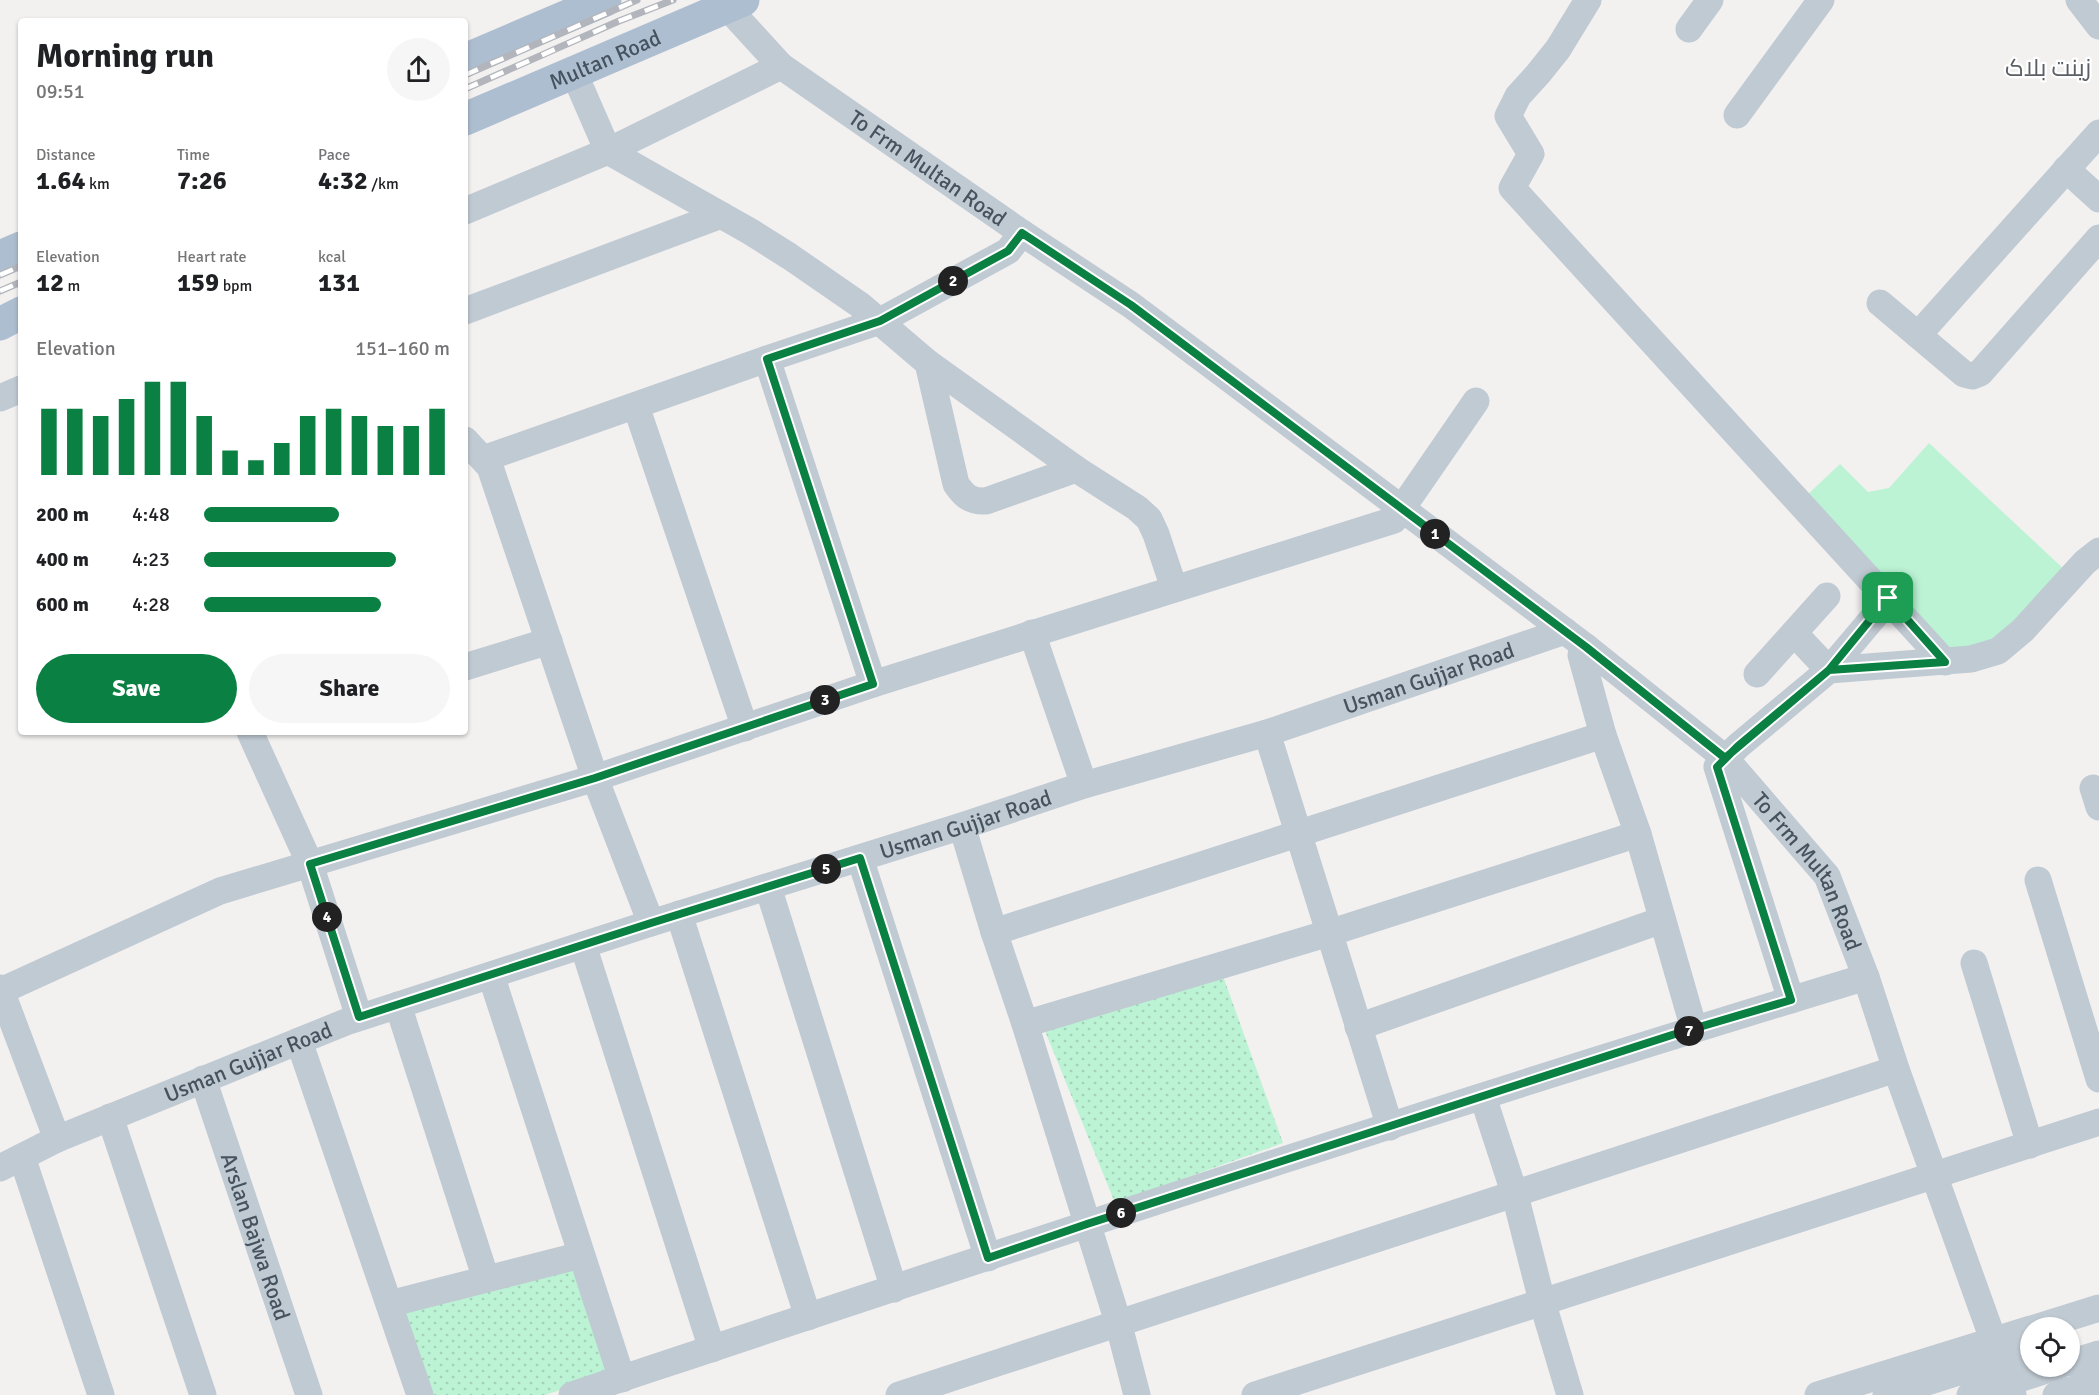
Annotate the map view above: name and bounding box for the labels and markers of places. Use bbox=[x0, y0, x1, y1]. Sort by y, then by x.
pin: 2 bbox=[938, 266, 968, 296]
pin: 1 bbox=[1420, 519, 1450, 549]
pin bbox=[1862, 572, 1913, 623]
pin: 3 bbox=[810, 685, 840, 715]
pin: 5 bbox=[811, 854, 841, 884]
pin: 4 bbox=[312, 902, 342, 932]
pin: 7 bbox=[1674, 1016, 1704, 1046]
pin: 6 bbox=[1106, 1198, 1136, 1228]

